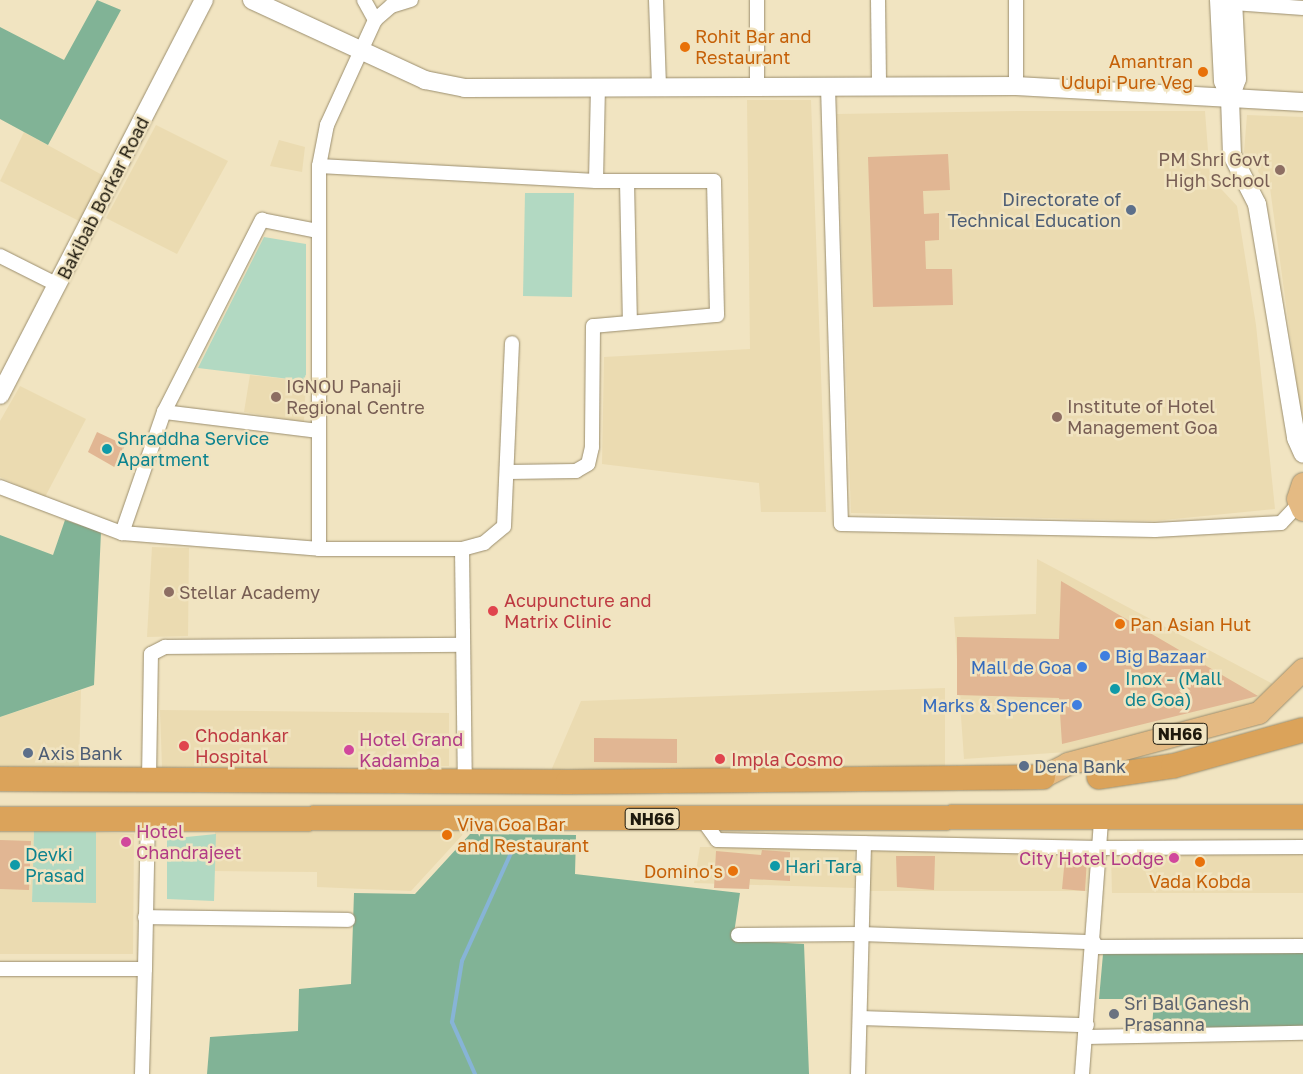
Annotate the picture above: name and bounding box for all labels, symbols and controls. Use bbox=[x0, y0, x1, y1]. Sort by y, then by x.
place label: Rohit Bar and Restaurant bbox=[695, 26, 812, 68]
marker: Rohit Bar and Restaurant bbox=[679, 41, 691, 53]
place label: Amantran Udupi Pure Veg bbox=[1061, 51, 1193, 94]
marker: Amantran Udupi Pure Veg bbox=[1197, 66, 1209, 78]
street label: Bakibab Borkar Road bbox=[53, 113, 153, 283]
place label: PM Shri Govt High School bbox=[1158, 149, 1270, 192]
marker: PM Shri Govt High School bbox=[1274, 164, 1286, 176]
place label: Directorate of Technical Education bbox=[948, 189, 1121, 232]
marker: Directorate of Technical Education bbox=[1125, 204, 1137, 216]
place label: IGNOU Panaji Regional Centre bbox=[286, 376, 425, 418]
marker: IGNOU Panaji Regional Centre bbox=[270, 391, 282, 403]
place label: Institute of Hotel Management Goa bbox=[1067, 396, 1218, 438]
marker: Institute of Hotel Management Goa bbox=[1051, 411, 1063, 423]
place label: Shraddha Service Apartment bbox=[117, 428, 269, 470]
marker: Shraddha Service Apartment bbox=[101, 443, 113, 455]
place label: Stellar Academy bbox=[179, 581, 320, 603]
marker: Stellar Academy bbox=[163, 586, 175, 598]
place label: Acupuncture and Matrix Clinic bbox=[504, 590, 652, 632]
marker: Acupuncture and Matrix Clinic bbox=[486, 604, 500, 618]
place label: Pan Asian Hut bbox=[1130, 613, 1251, 635]
marker: Pan Asian Hut bbox=[1114, 618, 1126, 630]
place label: Big Bazaar bbox=[1115, 645, 1206, 667]
marker: Big Bazaar bbox=[1099, 650, 1111, 662]
place label: Mall de Goa bbox=[971, 656, 1072, 678]
marker: Mall de Goa bbox=[1076, 661, 1088, 673]
place label: Inox - (Mall de Goa) bbox=[1125, 668, 1222, 711]
marker: Inox - (Mall de Goa) bbox=[1109, 683, 1121, 695]
place label: Marks & Spencer bbox=[922, 694, 1067, 716]
marker: Marks & Spencer bbox=[1071, 699, 1083, 711]
road number: NH66 bbox=[1152, 721, 1208, 748]
place label: Chodankar Hospital bbox=[195, 725, 289, 768]
place label: Hotel Grand Kadamba bbox=[359, 729, 463, 772]
marker: Chodankar Hospital bbox=[177, 739, 191, 753]
place label: Axis Bank bbox=[38, 742, 123, 764]
marker: Hotel Grand Kadamba bbox=[343, 744, 355, 756]
marker: Axis Bank bbox=[22, 747, 34, 759]
place label: Impla Cosmo bbox=[731, 748, 843, 770]
marker: Impla Cosmo bbox=[713, 752, 727, 766]
place label: Dena Bank bbox=[1034, 755, 1126, 777]
marker: Dena Bank bbox=[1018, 760, 1030, 772]
road number: NH66 bbox=[624, 806, 680, 832]
place label: Viva Goa Bar and Restaurant bbox=[457, 814, 589, 856]
place label: Hotel Chandrajeet bbox=[136, 821, 242, 864]
marker: Viva Goa Bar and Restaurant bbox=[441, 829, 453, 841]
marker: Hotel Chandrajeet bbox=[120, 836, 132, 848]
place label: Devki Prasad bbox=[25, 844, 85, 886]
place label: City Hotel Lodge bbox=[1019, 847, 1164, 869]
marker: City Hotel Lodge bbox=[1168, 852, 1180, 864]
place label: Hari Tara bbox=[785, 855, 862, 877]
marker: Vada Kobda bbox=[1194, 856, 1206, 868]
marker: Devki Prasad bbox=[9, 859, 21, 871]
place label: Domino's bbox=[644, 860, 723, 882]
marker: Hari Tara bbox=[769, 860, 781, 872]
marker: Domino's bbox=[727, 865, 739, 877]
place label: Vada Kobda bbox=[1149, 870, 1251, 892]
place label: Sri Bal Ganesh Prasanna bbox=[1124, 993, 1249, 1036]
marker: Sri Bal Ganesh Prasanna bbox=[1108, 1008, 1120, 1020]

